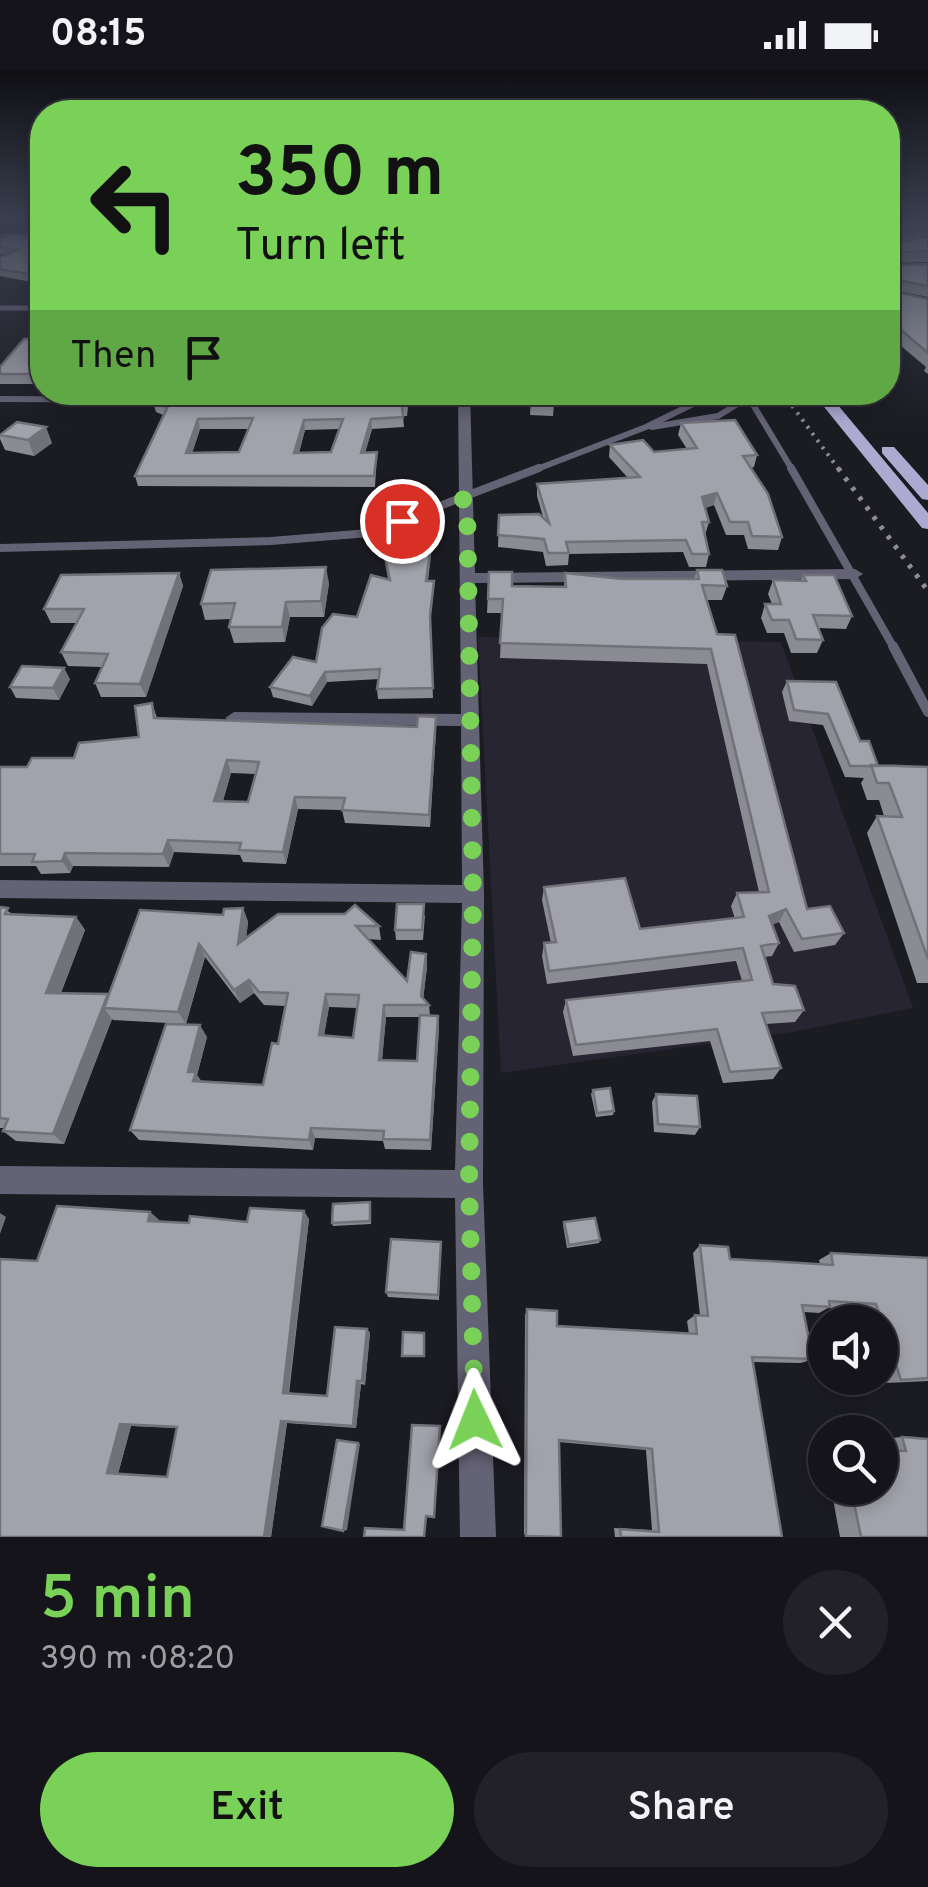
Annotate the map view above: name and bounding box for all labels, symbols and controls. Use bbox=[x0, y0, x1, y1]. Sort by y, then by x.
text: 08:15 bbox=[50, 11, 147, 60]
text: 350 m bbox=[235, 132, 444, 221]
icon: left bbox=[70, 140, 200, 270]
text: Turn left bbox=[235, 219, 406, 276]
icon: arrive bbox=[176, 330, 231, 385]
text: Then bbox=[70, 333, 156, 382]
pin bbox=[360, 479, 445, 564]
icon: arrive bbox=[375, 494, 430, 549]
map controls bbox=[808, 1305, 898, 1505]
button: sound bbox=[808, 1305, 898, 1395]
position arrow bbox=[423, 1368, 527, 1472]
button: search bbox=[808, 1415, 898, 1505]
text: 5 min bbox=[40, 1564, 195, 1640]
button: close bbox=[783, 1570, 888, 1675]
text: 390 m · 08:20 bbox=[40, 1640, 235, 1680]
button: Exit bbox=[40, 1752, 454, 1867]
button: Share bbox=[474, 1752, 888, 1867]

